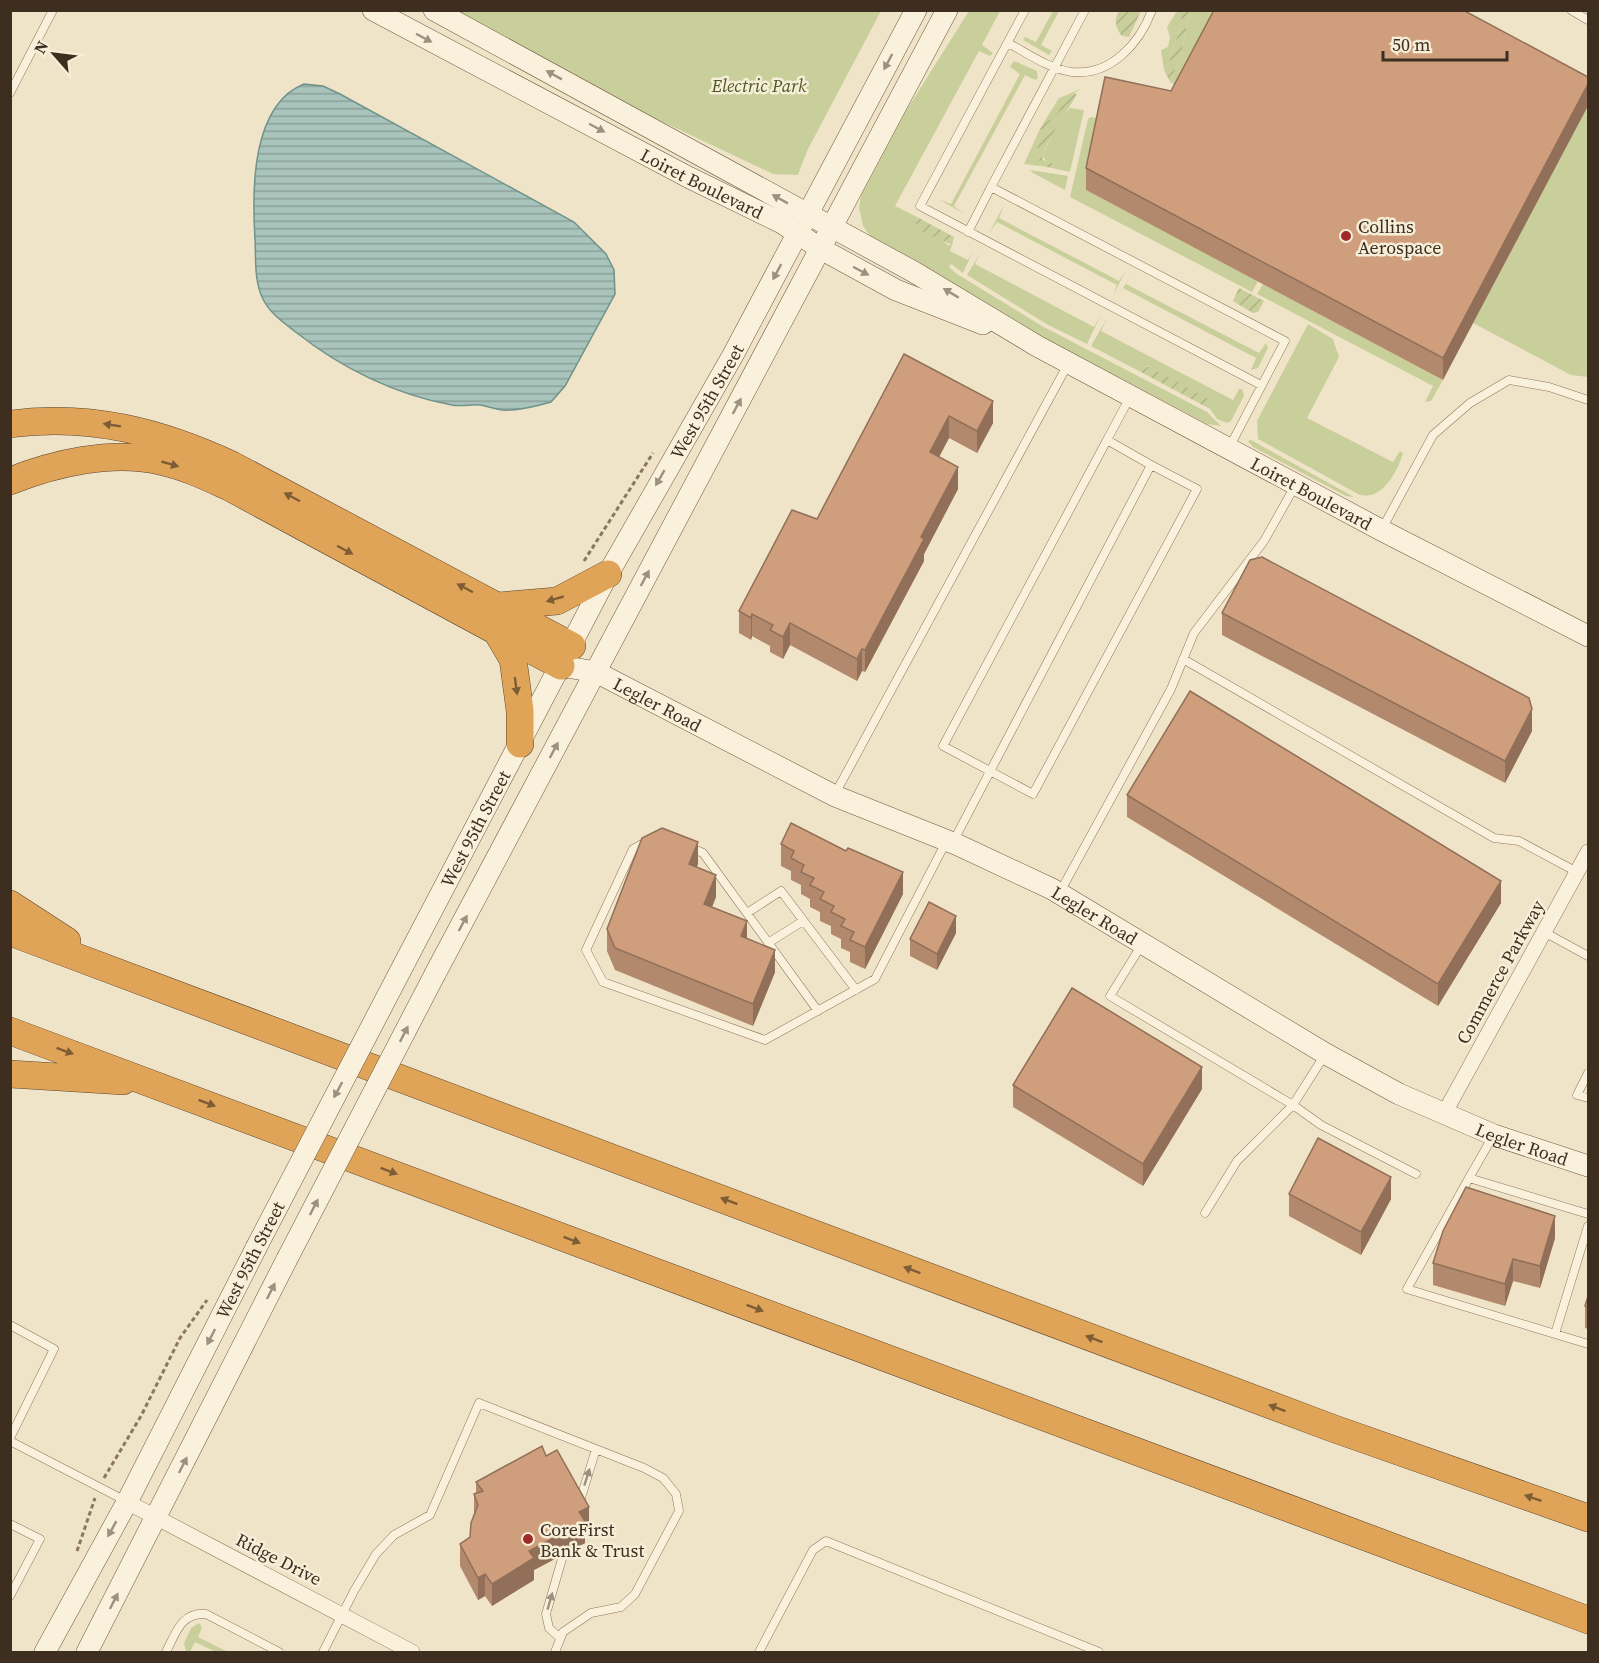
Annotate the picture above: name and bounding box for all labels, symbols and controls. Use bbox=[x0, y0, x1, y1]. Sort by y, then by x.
north arrow bbox=[24, 24, 84, 84]
scale bar bbox=[1383, 24, 1508, 62]
text: 50 m bbox=[1392, 32, 1430, 57]
one-way arrow bbox=[416, 33, 433, 42]
text: N bbox=[28, 36, 53, 57]
one-way arrow bbox=[883, 54, 893, 71]
one-way arrow bbox=[545, 70, 562, 80]
park label: Electric Park bbox=[711, 73, 807, 98]
one-way arrow bbox=[589, 123, 606, 133]
street label: Loiret Boulevard bbox=[637, 142, 768, 225]
one-way arrow bbox=[771, 194, 788, 204]
place label: Collins Aerospace bbox=[1358, 214, 1441, 260]
marker: Collins Aerospace bbox=[1339, 229, 1353, 243]
one-way arrow bbox=[772, 263, 782, 280]
one-way arrow bbox=[853, 266, 870, 276]
one-way arrow bbox=[943, 288, 959, 299]
street label: West 95th Street bbox=[664, 339, 749, 463]
one-way arrow bbox=[732, 397, 742, 414]
one-way arrow bbox=[103, 421, 122, 430]
street label: Loiret Boulevard bbox=[1247, 450, 1377, 536]
one-way arrow bbox=[162, 460, 180, 469]
one-way arrow bbox=[655, 470, 666, 486]
one-way arrow bbox=[284, 492, 301, 502]
one-way arrow bbox=[337, 545, 354, 555]
one-way arrow bbox=[640, 570, 650, 587]
one-way arrow bbox=[456, 583, 473, 593]
one-way arrow bbox=[546, 595, 564, 605]
street label: Legler Road bbox=[609, 671, 706, 737]
one-way arrow bbox=[512, 676, 521, 695]
one-way arrow bbox=[549, 742, 559, 759]
street label: West 95th Street bbox=[434, 766, 516, 891]
street label: Legler Road bbox=[1047, 879, 1143, 950]
street label: Commerce Parkway bbox=[1450, 895, 1550, 1048]
one-way arrow bbox=[457, 914, 467, 932]
one-way arrow bbox=[399, 1026, 409, 1043]
one-way arrow bbox=[57, 1046, 75, 1056]
one-way arrow bbox=[334, 1081, 344, 1099]
one-way arrow bbox=[198, 1098, 216, 1108]
street label: Legler Road bbox=[1472, 1116, 1572, 1171]
one-way arrow bbox=[381, 1166, 399, 1176]
one-way arrow bbox=[720, 1196, 738, 1206]
street label: West 95th Street bbox=[210, 1197, 290, 1323]
one-way arrow bbox=[310, 1199, 319, 1216]
one-way arrow bbox=[563, 1235, 581, 1245]
one-way arrow bbox=[903, 1265, 921, 1274]
one-way arrow bbox=[267, 1283, 276, 1300]
one-way arrow bbox=[746, 1304, 764, 1313]
one-way arrow bbox=[206, 1329, 215, 1346]
one-way arrow bbox=[1085, 1333, 1103, 1343]
one-way arrow bbox=[1268, 1402, 1286, 1412]
one-way arrow bbox=[178, 1456, 188, 1473]
one-way arrow bbox=[583, 1468, 592, 1486]
one-way arrow bbox=[1524, 1493, 1542, 1503]
place label: CoreFirst Bank & Trust bbox=[540, 1517, 644, 1563]
one-way arrow bbox=[107, 1521, 117, 1538]
street label: Ridge Drive bbox=[232, 1527, 326, 1591]
marker: CoreFirst Bank & Trust bbox=[521, 1532, 535, 1546]
one-way arrow bbox=[109, 1592, 118, 1609]
one-way arrow bbox=[546, 1592, 555, 1610]

